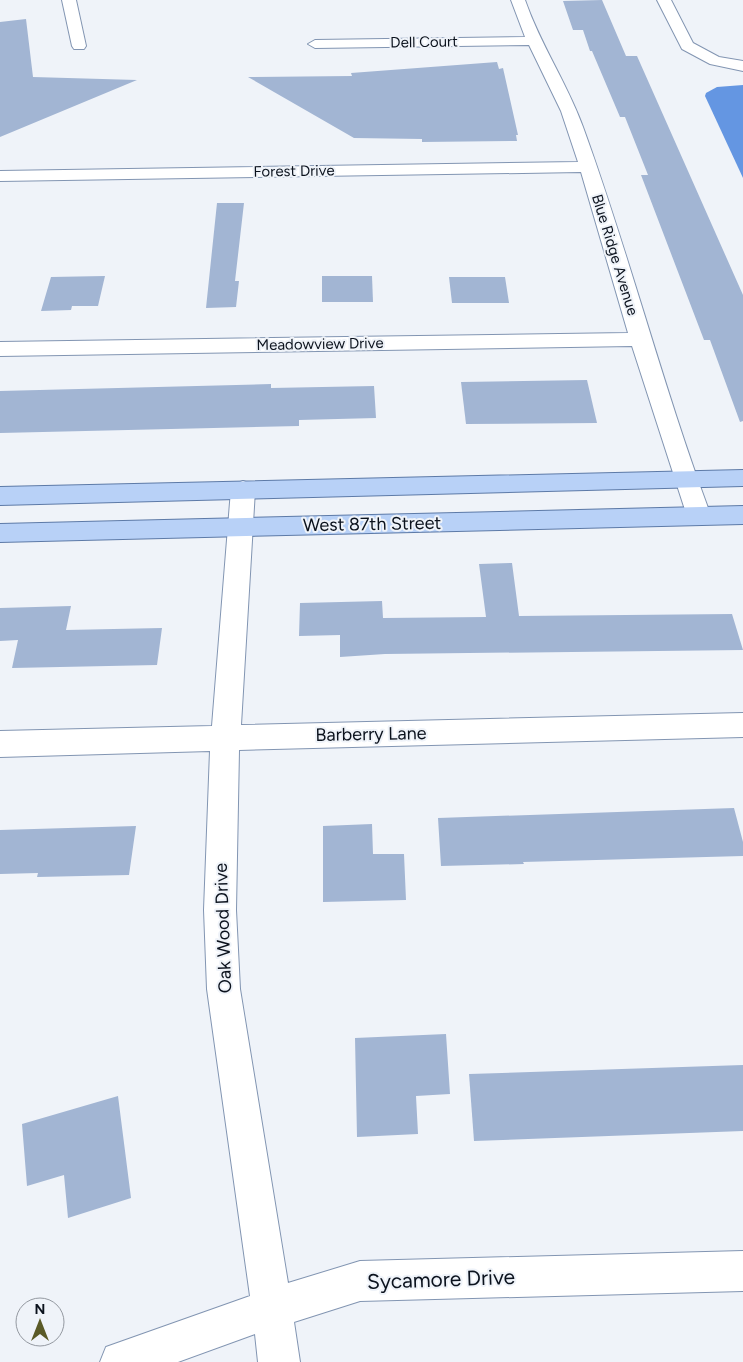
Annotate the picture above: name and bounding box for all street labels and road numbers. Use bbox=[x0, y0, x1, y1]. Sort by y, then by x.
street label: Dell Court bbox=[390, 32, 458, 52]
street label: Forest Drive bbox=[253, 161, 335, 181]
street label: Blue Ridge Avenue bbox=[588, 192, 642, 318]
street label: Meadowview Drive bbox=[256, 334, 384, 354]
street label: West 87th Street bbox=[303, 512, 442, 536]
street label: Barberry Lane bbox=[315, 722, 427, 746]
street label: Oak Wood Drive bbox=[210, 862, 236, 994]
street label: Sycamore Drive bbox=[367, 1264, 515, 1294]

